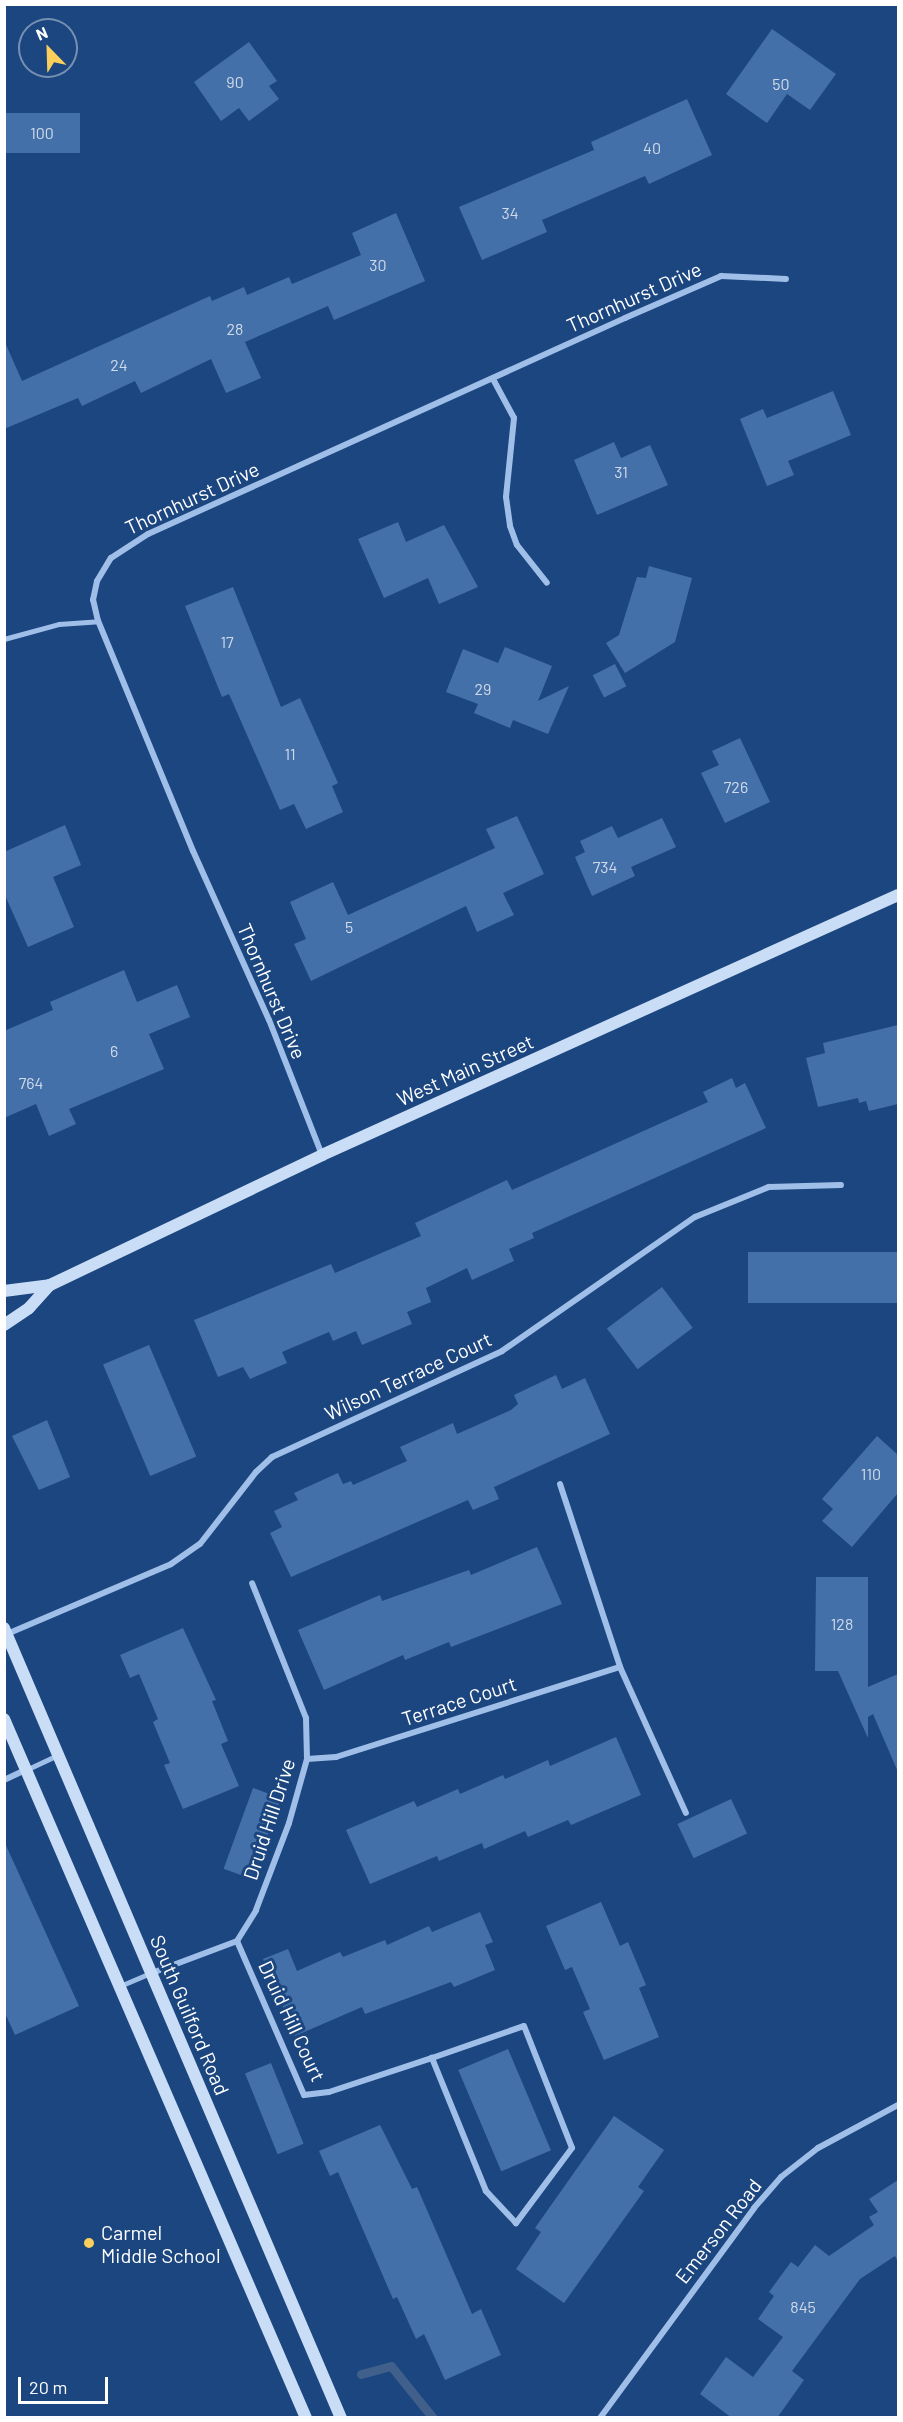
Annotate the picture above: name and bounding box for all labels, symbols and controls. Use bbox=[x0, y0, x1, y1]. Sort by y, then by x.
north arrow bbox=[18, 18, 78, 78]
text: N bbox=[33, 22, 50, 44]
house number: 90 bbox=[226, 72, 244, 92]
house number: 50 bbox=[772, 74, 790, 94]
house number: 100 bbox=[30, 123, 54, 143]
house number: 40 bbox=[643, 138, 661, 158]
house number: 34 bbox=[501, 203, 519, 223]
house number: 30 bbox=[369, 255, 387, 275]
street label: Thornhurst Drive bbox=[563, 257, 705, 337]
house number: 28 bbox=[227, 319, 243, 339]
house number: 24 bbox=[110, 355, 128, 375]
street label: Thornhurst Drive bbox=[121, 456, 263, 540]
house number: 31 bbox=[614, 462, 628, 482]
house number: 17 bbox=[220, 632, 234, 652]
house number: 29 bbox=[475, 679, 491, 699]
house number: 11 bbox=[284, 744, 296, 764]
house number: 726 bbox=[724, 777, 748, 797]
house number: 734 bbox=[593, 857, 617, 877]
house number: 5 bbox=[345, 917, 353, 937]
street label: Thornhurst Drive bbox=[233, 920, 311, 1062]
street label: West Main Street bbox=[393, 1029, 537, 1111]
house number: 6 bbox=[110, 1041, 118, 1061]
house number: 764 bbox=[19, 1073, 43, 1093]
street label: Wilson Terrace Court bbox=[321, 1327, 495, 1425]
house number: 110 bbox=[861, 1464, 881, 1484]
house number: 128 bbox=[831, 1614, 853, 1634]
street label: Terrace Court bbox=[399, 1671, 519, 1731]
street label: Druid Hill Drive bbox=[238, 1755, 300, 1883]
street label: South Guilford Road bbox=[145, 1931, 235, 2099]
street label: Druid Hill Court bbox=[254, 1957, 330, 2085]
street label: Emerson Road bbox=[670, 2174, 766, 2288]
place label: Carmel Middle School bbox=[101, 2220, 221, 2267]
marker: Carmel Middle School bbox=[82, 2236, 96, 2250]
house number: 845 bbox=[790, 2297, 816, 2317]
scale bar bbox=[21, 2365, 111, 2403]
text: 20 m bbox=[29, 2376, 67, 2398]

